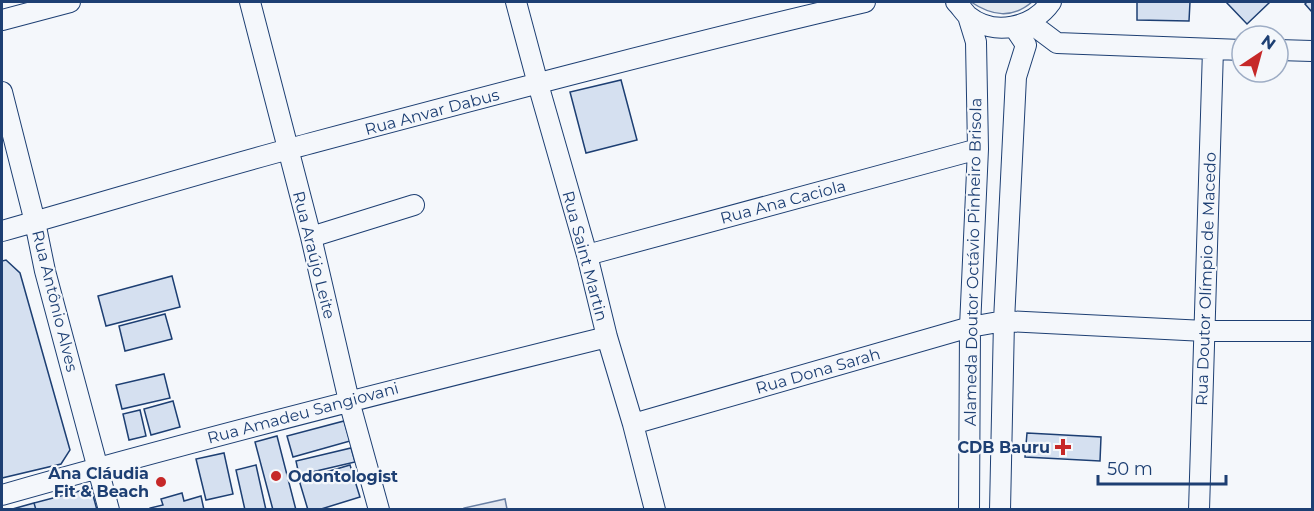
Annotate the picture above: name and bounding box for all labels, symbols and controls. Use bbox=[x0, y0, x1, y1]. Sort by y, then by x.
north arrow bbox=[1230, 24, 1290, 84]
text: N bbox=[1258, 31, 1279, 54]
street label: Rua Anvar Dabus bbox=[363, 85, 502, 139]
street label: Alameda Doutor Octávio Pinheiro Brisola bbox=[961, 98, 985, 426]
street label: Rua Doutor Olímpio de Macedo bbox=[1192, 152, 1220, 406]
street label: Rua Ana Caciola bbox=[718, 176, 848, 228]
street label: Rua Araújo Leite bbox=[289, 189, 339, 321]
street label: Rua Saint Martin bbox=[558, 189, 612, 323]
street label: Rua Antônio Alves bbox=[28, 228, 82, 374]
street label: Rua Dona Sarah bbox=[753, 344, 883, 398]
street label: Rua Amadeu Sangiovani bbox=[205, 378, 401, 448]
place label: CDB Bauru bbox=[957, 438, 1050, 457]
marker: CDB Bauru bbox=[1054, 438, 1072, 456]
scale bar bbox=[1098, 448, 1226, 486]
text: 50 m bbox=[1107, 458, 1153, 480]
place label: Ana Cláudia Fit & Beach bbox=[47, 464, 149, 501]
place label: Odontologist bbox=[288, 467, 398, 486]
marker: Odontologist bbox=[269, 469, 283, 483]
marker: Ana Cláudia Fit & Beach bbox=[154, 475, 168, 489]

